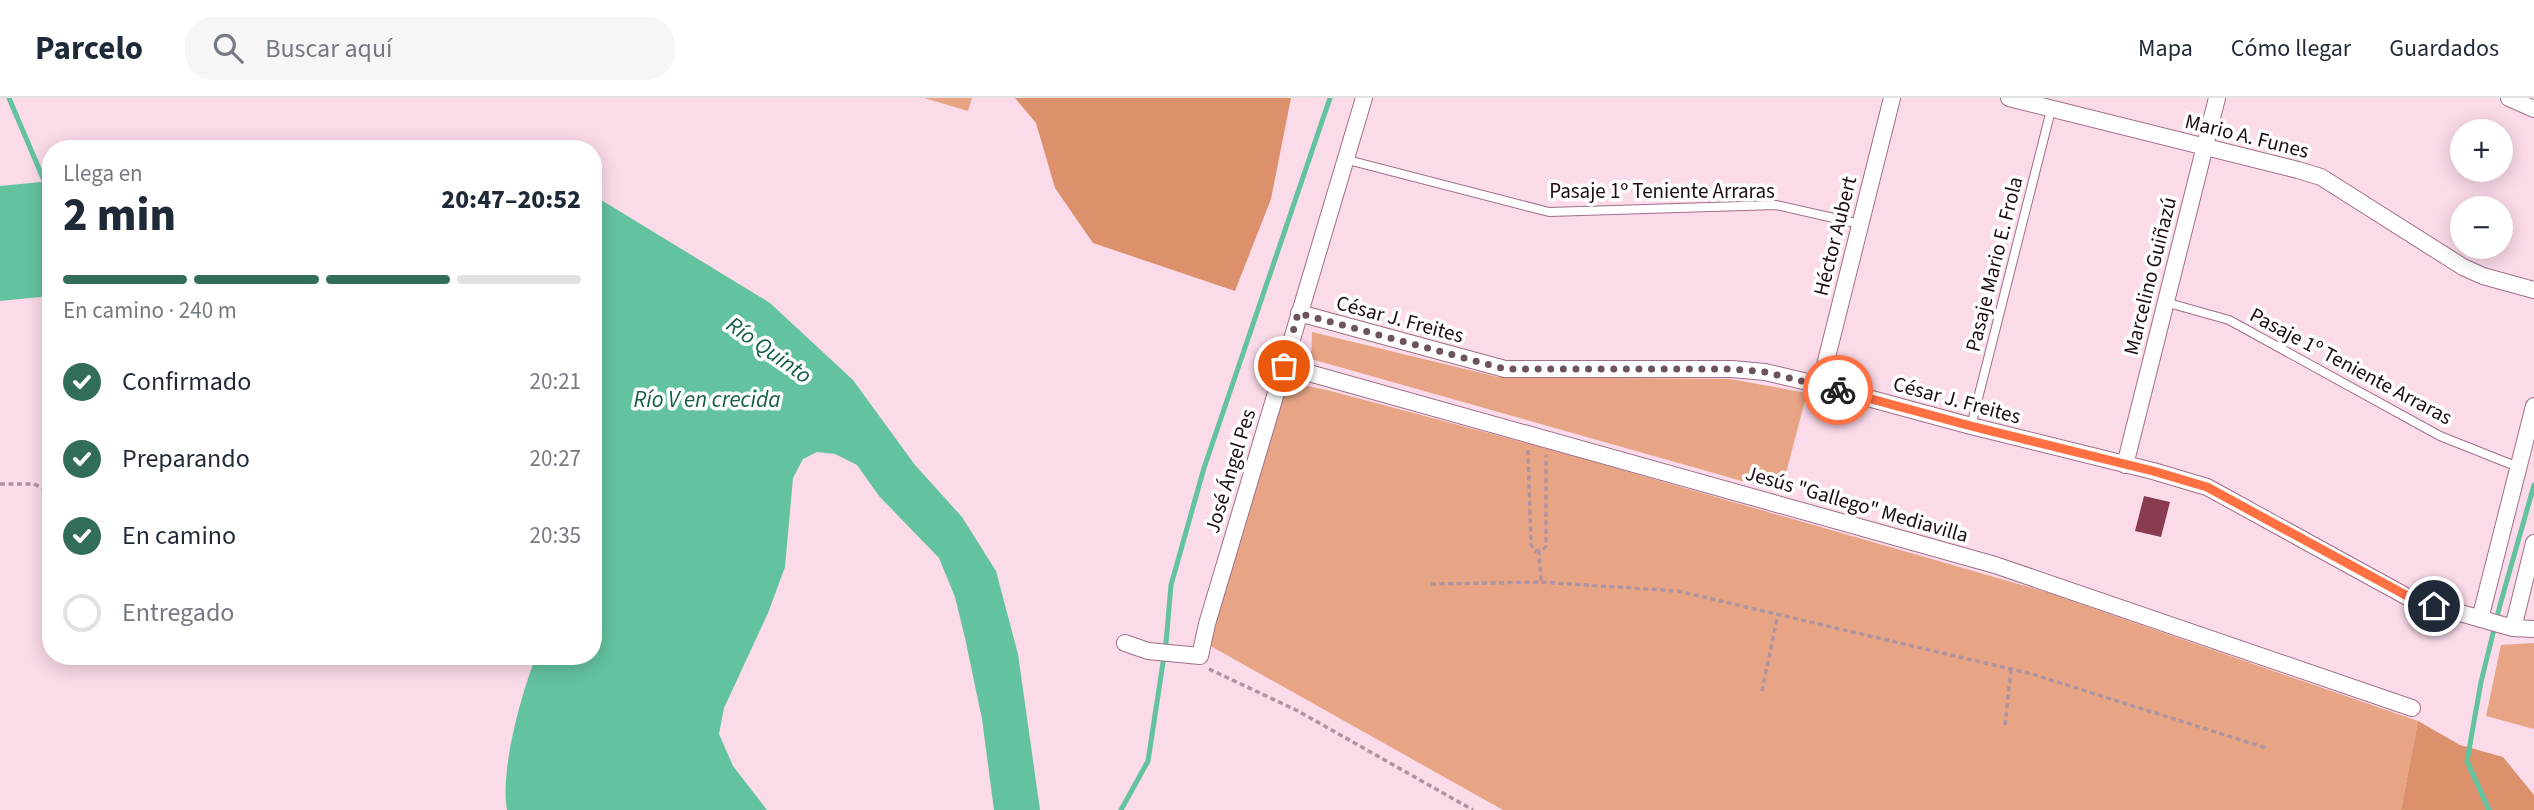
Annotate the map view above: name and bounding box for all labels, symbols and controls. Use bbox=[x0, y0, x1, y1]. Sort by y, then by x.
search box bbox=[185, 17, 675, 80]
text: Parcelo bbox=[35, 25, 143, 72]
icon: search bbox=[209, 29, 247, 67]
text: Buscar aquí bbox=[265, 30, 392, 67]
text: Mapa bbox=[2138, 31, 2193, 66]
text: Cómo llegar bbox=[2231, 31, 2351, 66]
text: Guardados bbox=[2389, 31, 2499, 66]
street label: Mario A. Funes bbox=[2182, 106, 2312, 166]
map controls bbox=[2450, 119, 2513, 259]
button: + bbox=[2450, 119, 2513, 182]
text: Llega en bbox=[63, 157, 143, 190]
street label: Héctor Aubert bbox=[1806, 173, 1864, 299]
street label: Pasaje Mario E. Frola bbox=[1958, 173, 2030, 355]
street label: Pasaje 1º Teniente Arraras bbox=[1549, 176, 1775, 206]
text: 20:47–20:52 bbox=[441, 181, 581, 218]
text: 2 min bbox=[63, 183, 176, 248]
street label: Marcelino Guiñazú bbox=[2116, 194, 2184, 358]
button: − bbox=[2450, 196, 2513, 259]
street label: César J. Freites bbox=[1333, 288, 1467, 350]
text: En camino · 240 m bbox=[63, 294, 237, 327]
street label: Pasaje 1º Teniente Arraras bbox=[2244, 300, 2458, 432]
water label: Río Quinto bbox=[719, 308, 819, 392]
pin bbox=[1254, 336, 1314, 396]
icon: bag bbox=[1265, 347, 1303, 385]
courier bbox=[1803, 355, 1873, 425]
icon: check bbox=[63, 363, 101, 401]
text: Confirmado bbox=[122, 363, 251, 400]
text: 20:21 bbox=[530, 365, 581, 398]
street label: César J. Freites bbox=[1890, 369, 2024, 431]
icon: bike bbox=[1819, 371, 1857, 409]
water label: Río V en crecida bbox=[633, 383, 781, 416]
street label: José Ángel Pes bbox=[1197, 405, 1263, 537]
icon: check bbox=[63, 440, 101, 478]
text: Preparando bbox=[122, 440, 250, 477]
text: 20:27 bbox=[530, 442, 581, 475]
street label: Jesús "Gallego" Mediavilla bbox=[1742, 458, 1972, 550]
icon: check bbox=[63, 517, 101, 555]
text: En camino bbox=[122, 517, 236, 554]
text: 20:35 bbox=[530, 519, 581, 552]
pin bbox=[2404, 576, 2464, 636]
icon: home bbox=[2415, 587, 2453, 625]
text: Entregado bbox=[122, 594, 234, 631]

